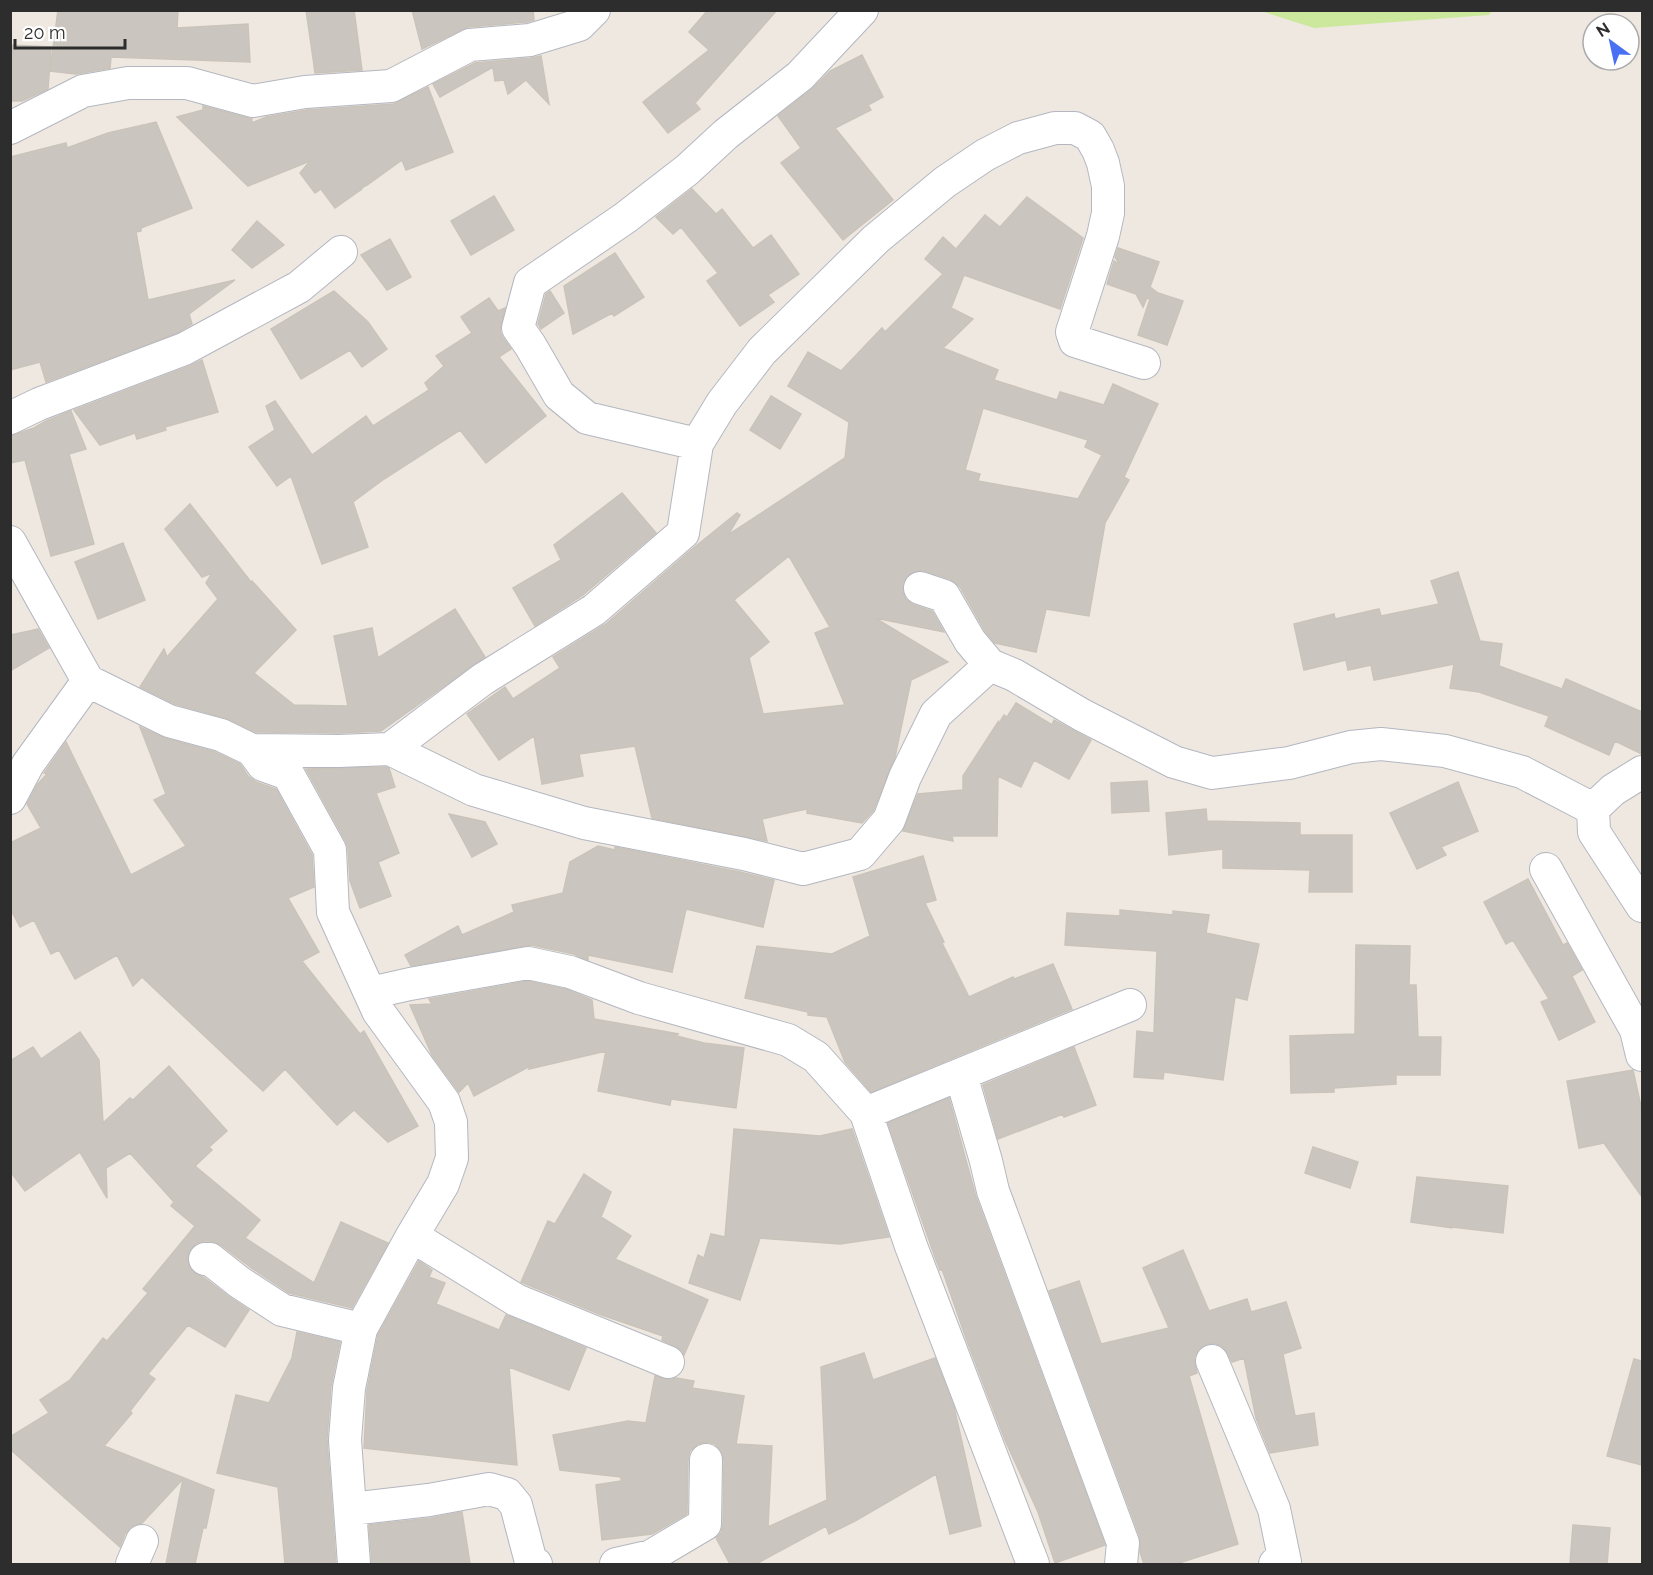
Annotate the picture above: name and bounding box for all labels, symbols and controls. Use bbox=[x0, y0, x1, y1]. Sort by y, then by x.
scale bar bbox=[15, 12, 124, 50]
north arrow bbox=[1581, 12, 1641, 72]
text: N bbox=[1593, 19, 1613, 41]
text: 20 m bbox=[24, 22, 66, 43]

